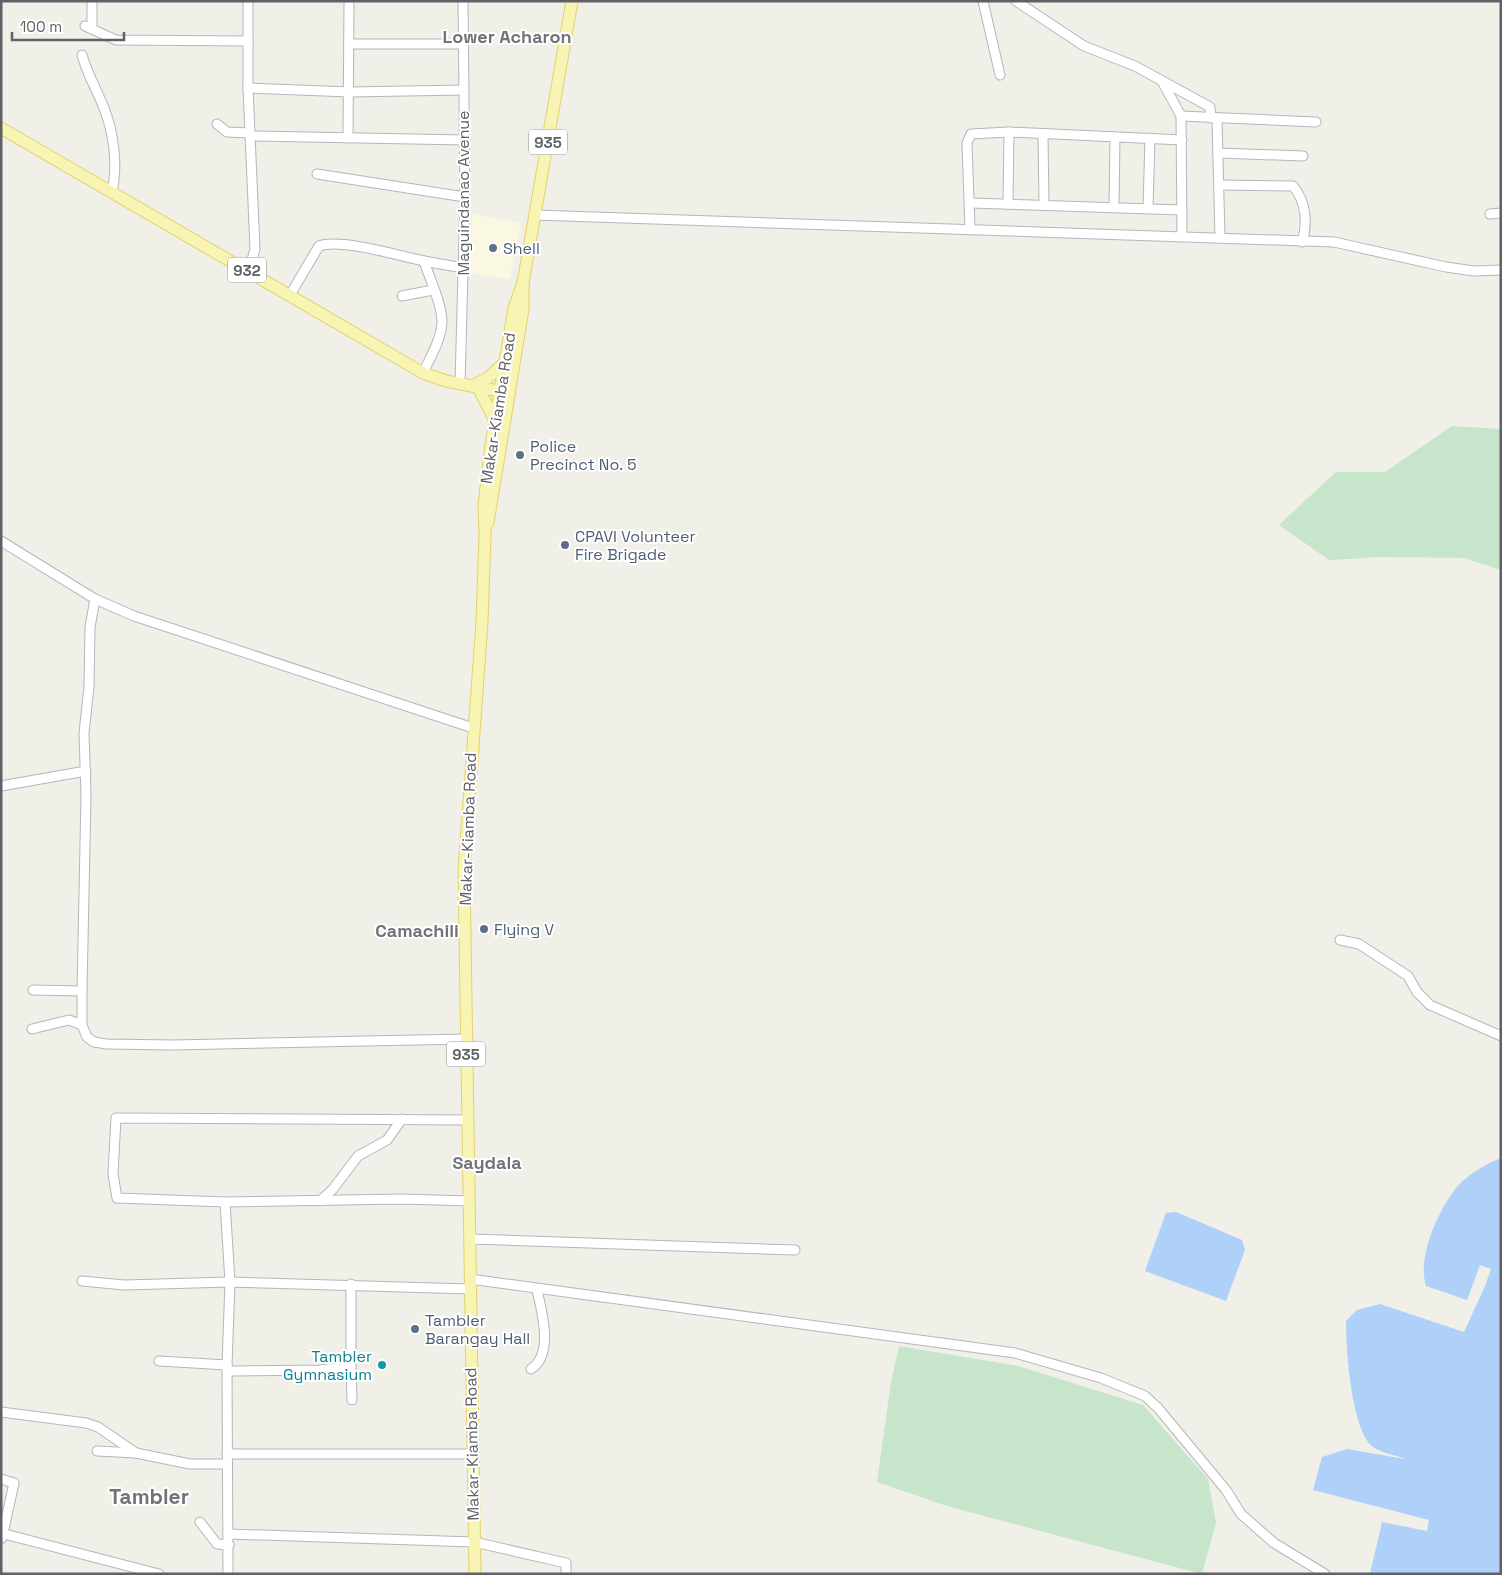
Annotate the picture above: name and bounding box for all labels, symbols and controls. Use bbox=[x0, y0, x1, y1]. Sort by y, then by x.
scale bar bbox=[12, 10, 125, 42]
text: 100 m bbox=[20, 17, 62, 36]
district label: Lower Acharon bbox=[442, 25, 572, 48]
street label: Maguindanao Avenue bbox=[453, 110, 474, 276]
road number: 935 bbox=[529, 130, 567, 154]
place label: Shell bbox=[503, 238, 540, 259]
marker: Shell bbox=[487, 242, 499, 254]
road number: 932 bbox=[228, 258, 266, 282]
street label: Makar-Kiamba Road bbox=[476, 331, 520, 485]
place label: Police Precinct No. 5 bbox=[530, 436, 636, 475]
marker: Police Precinct No. 5 bbox=[514, 449, 526, 461]
place label: CPAVI Volunteer Fire Brigade bbox=[575, 526, 695, 565]
marker: CPAVI Volunteer Fire Brigade bbox=[559, 539, 571, 551]
street label: Makar-Kiamba Road bbox=[455, 752, 481, 906]
district label: Camachili bbox=[375, 919, 459, 942]
place label: Flying V bbox=[494, 919, 554, 940]
marker: Flying V bbox=[478, 923, 490, 935]
road number: 935 bbox=[447, 1042, 485, 1066]
district label: Saydala bbox=[452, 1151, 522, 1174]
place label: Tambler Barangay Hall bbox=[425, 1310, 530, 1349]
marker: Tambler Barangay Hall bbox=[409, 1323, 421, 1335]
place label: Tambler Gymnasium bbox=[283, 1346, 372, 1385]
marker: Tambler Gymnasium bbox=[376, 1359, 388, 1371]
street label: Makar-Kiamba Road bbox=[460, 1367, 484, 1521]
district label: Tambler bbox=[109, 1483, 189, 1510]

